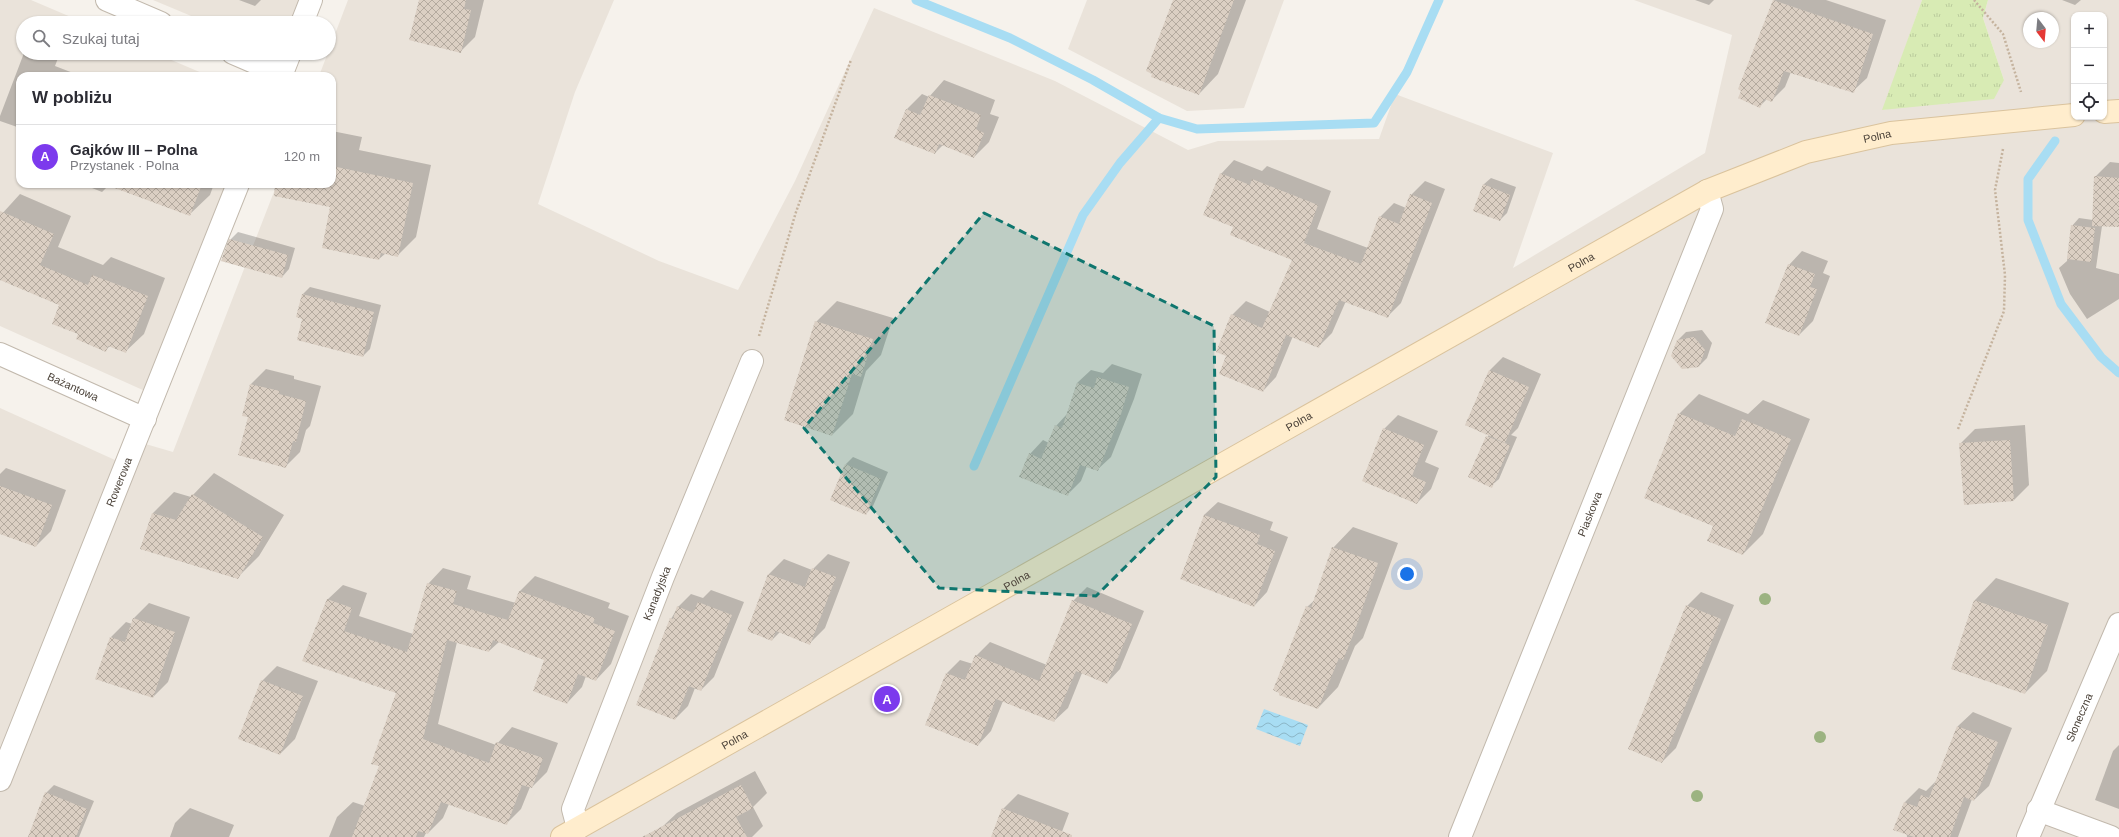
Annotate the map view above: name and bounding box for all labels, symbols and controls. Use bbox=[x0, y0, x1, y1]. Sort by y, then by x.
north arrow bbox=[2023, 12, 2059, 48]
map controls bbox=[2071, 12, 2107, 120]
button: + bbox=[2071, 12, 2107, 48]
search box bbox=[16, 16, 336, 60]
icon: search bbox=[30, 27, 52, 49]
text: Szukaj tutaj bbox=[62, 30, 140, 47]
button: − bbox=[2071, 48, 2107, 84]
button: locate bbox=[2071, 84, 2107, 120]
text: W pobliżu bbox=[32, 88, 112, 107]
street label: Polna bbox=[1862, 127, 1893, 145]
text: Gajków III – Polna bbox=[70, 141, 198, 158]
text: A bbox=[40, 149, 50, 164]
text: 120 m bbox=[284, 149, 320, 164]
text: Przystanek · Polna bbox=[70, 158, 179, 173]
street label: Polna bbox=[1566, 250, 1597, 274]
street label: Bażantowa bbox=[46, 370, 101, 404]
street label: Polna bbox=[1284, 409, 1315, 433]
street label: Rowerowa bbox=[104, 455, 135, 508]
street label: Piaskowa bbox=[1575, 489, 1604, 538]
street label: Kanadyjska bbox=[641, 564, 673, 622]
your location bbox=[1397, 564, 1417, 584]
street label: Polna bbox=[1001, 568, 1033, 593]
pin: A bbox=[874, 684, 900, 714]
street label: Słoneczna bbox=[2063, 691, 2095, 743]
street label: Polna bbox=[719, 727, 750, 752]

